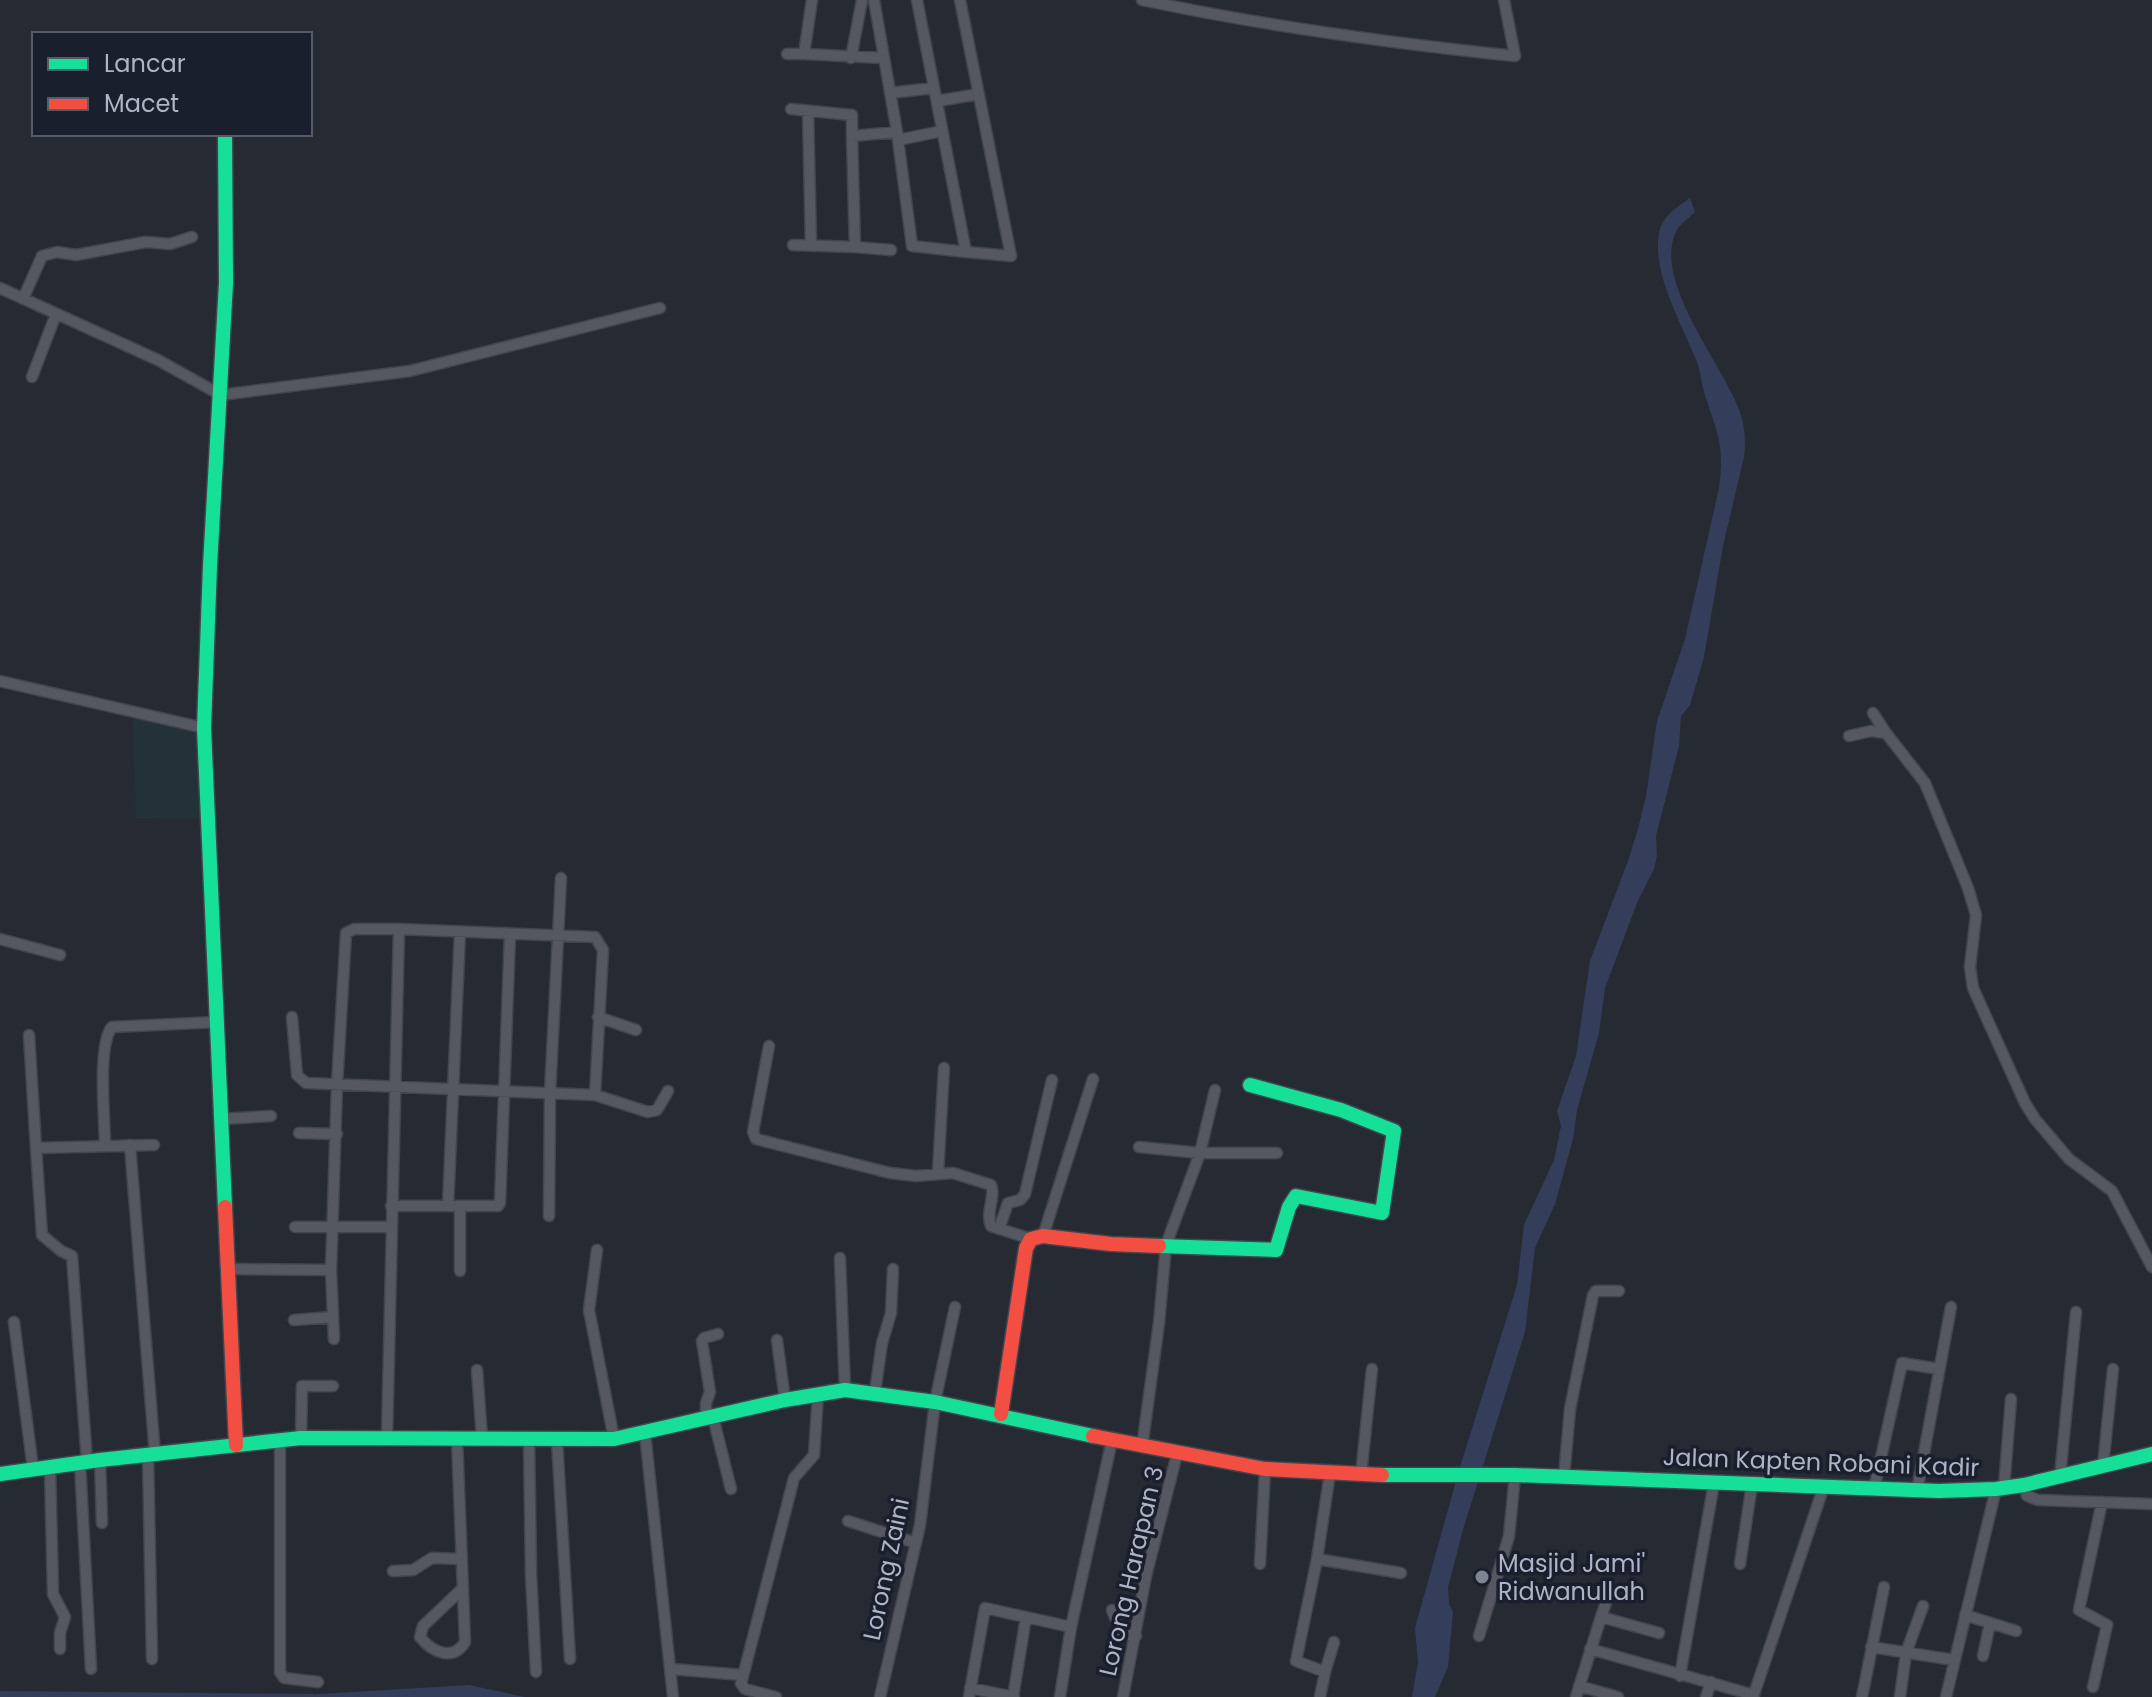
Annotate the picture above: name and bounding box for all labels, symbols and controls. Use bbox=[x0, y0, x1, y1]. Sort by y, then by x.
legend bbox=[32, 32, 312, 136]
text: Lancar bbox=[104, 47, 186, 80]
text: Macet bbox=[104, 87, 179, 120]
street label: Jalan Kapten Robani Kadir bbox=[1662, 1440, 1980, 1484]
street label: Lorong Harapan 3 bbox=[1091, 1463, 1171, 1679]
street label: Lorong Zaini bbox=[855, 1495, 917, 1643]
place label: Masjid Jami' Ridwanullah bbox=[1498, 1547, 1645, 1608]
marker: Masjid Jami' Ridwanullah bbox=[1473, 1568, 1491, 1586]

